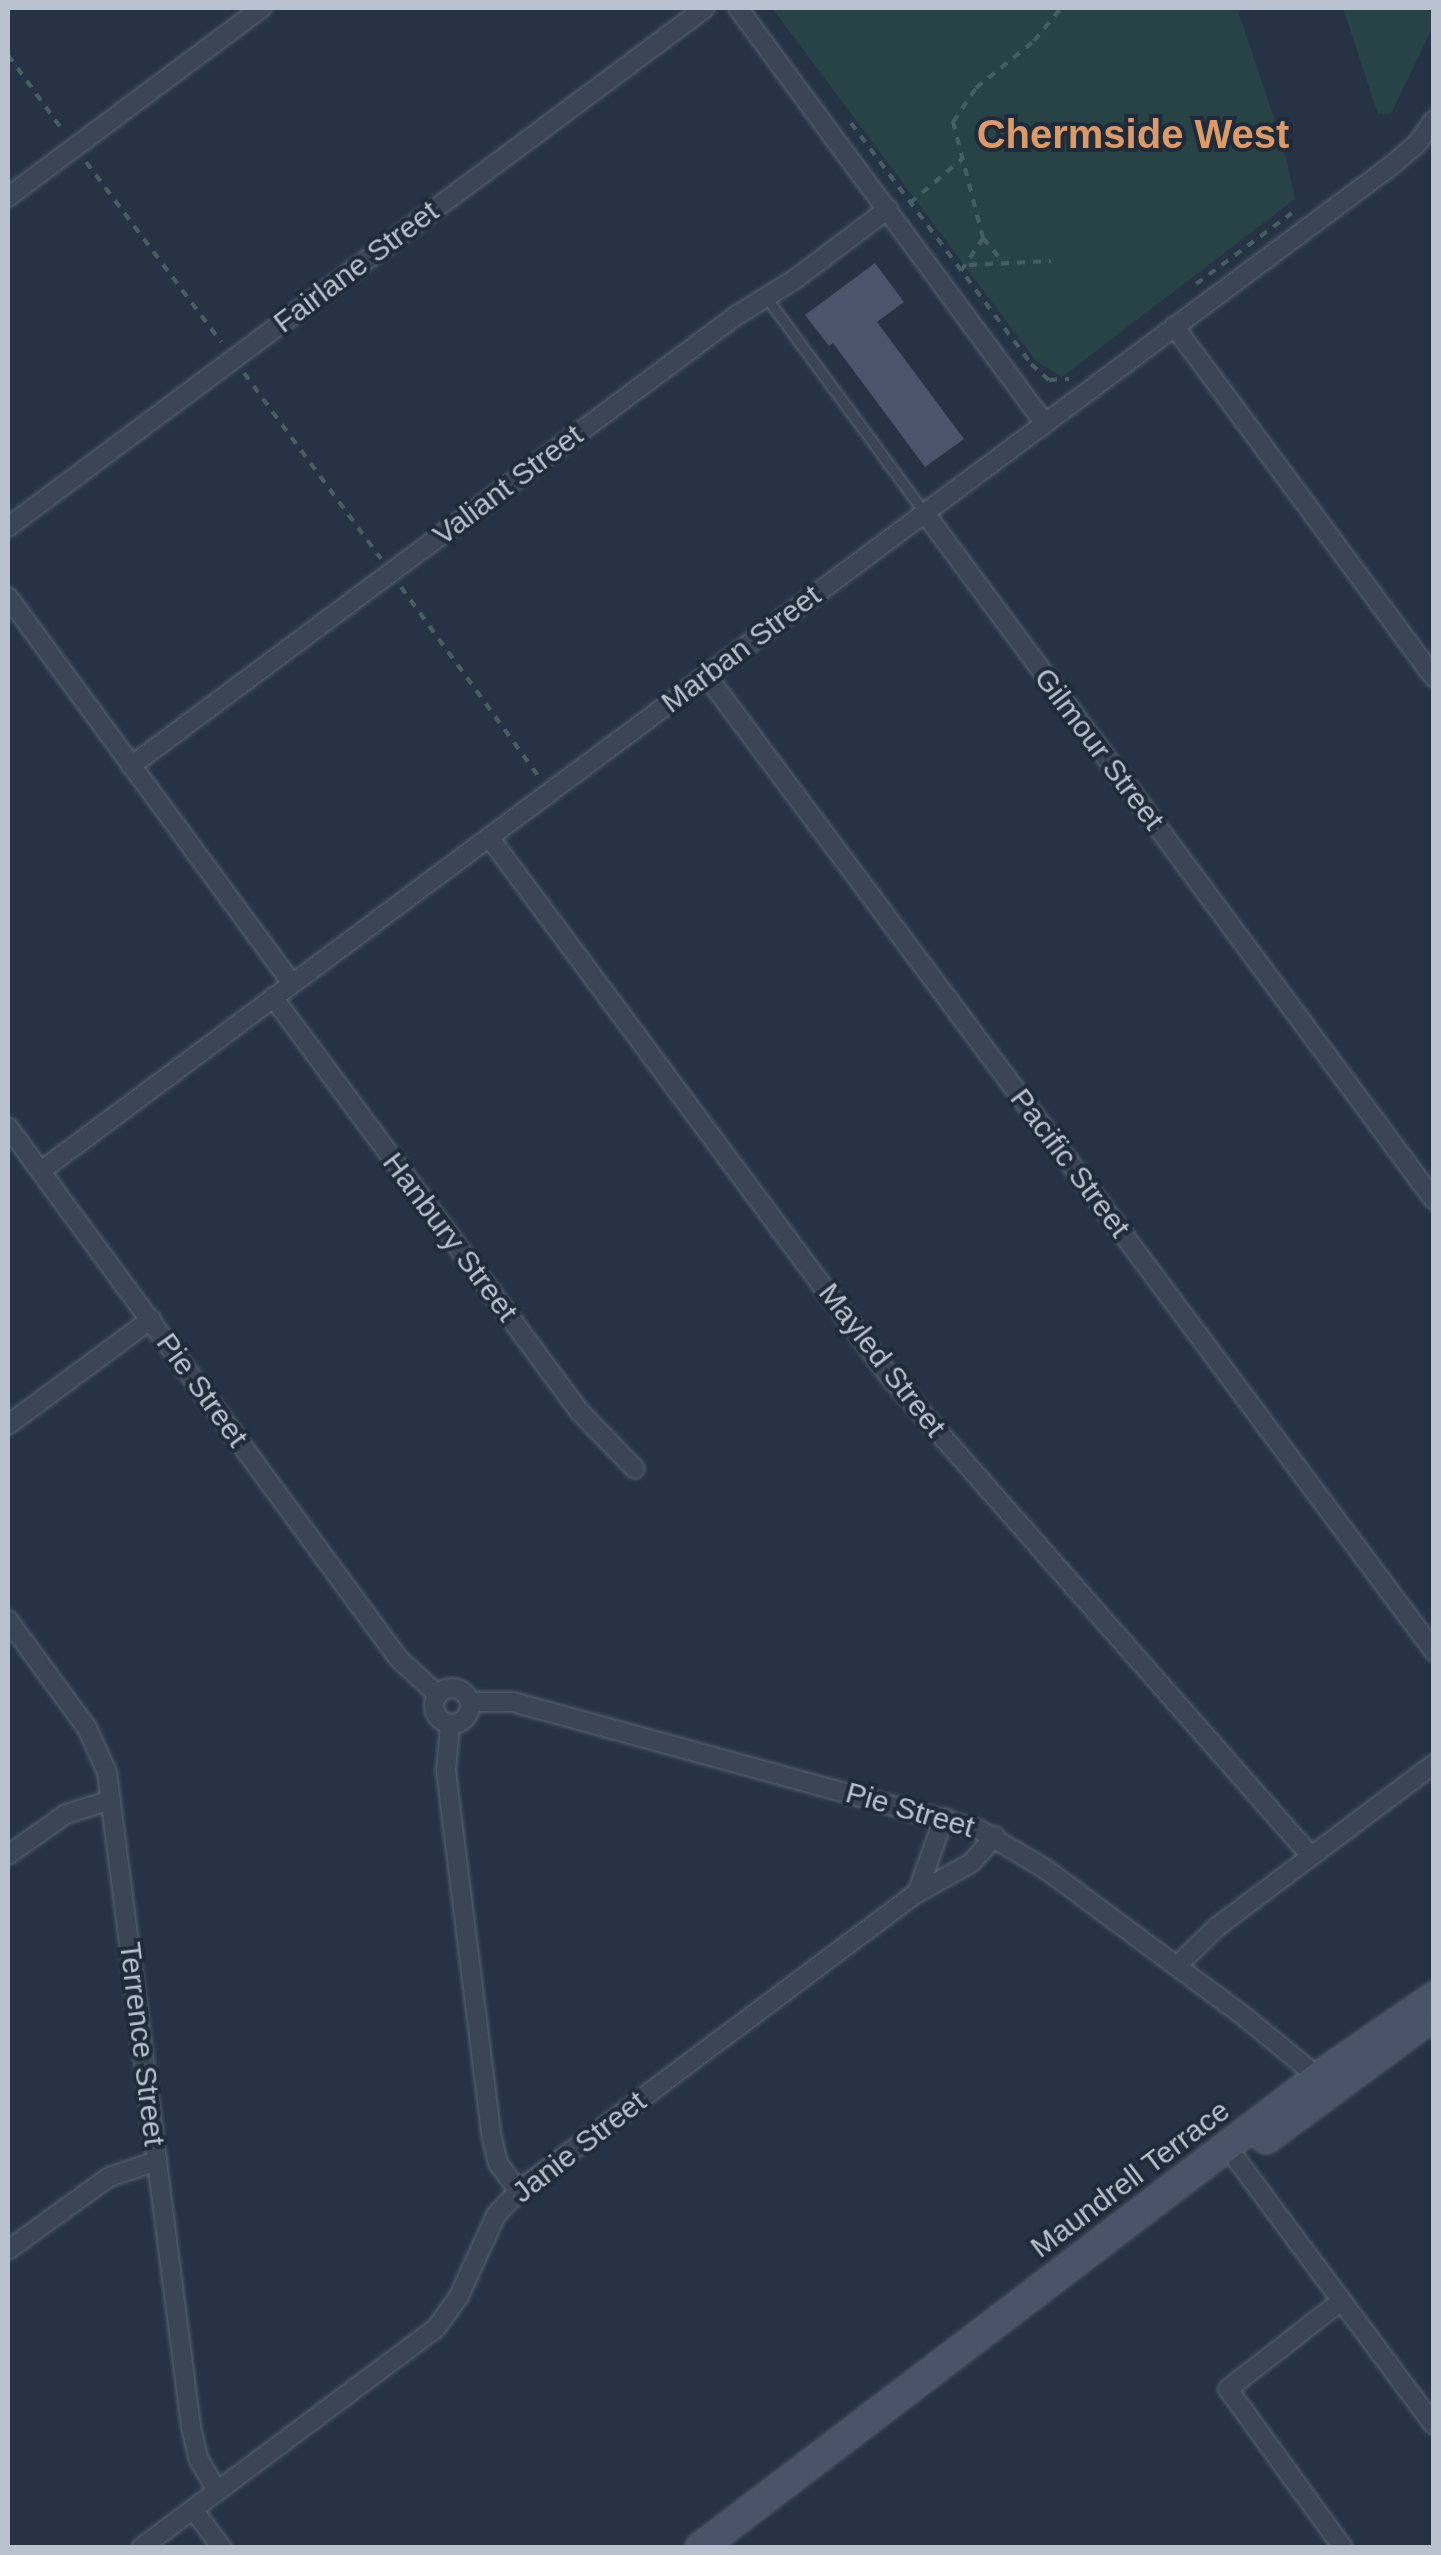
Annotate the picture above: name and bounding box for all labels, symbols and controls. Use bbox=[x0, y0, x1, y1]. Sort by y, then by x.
district label: Chermside West bbox=[977, 110, 1289, 158]
street label: Fairlane Street bbox=[267, 193, 445, 341]
street label: Valiant Street bbox=[426, 417, 590, 553]
street label: Marban Street bbox=[654, 577, 828, 721]
street label: Gilmour Street bbox=[1026, 661, 1172, 837]
street label: Pacific Street bbox=[1002, 1082, 1138, 1244]
street label: Hanbury Street bbox=[375, 1146, 525, 1328]
street label: Mayled Street bbox=[811, 1276, 953, 1444]
street label: Pie Street bbox=[149, 1326, 255, 1454]
street label: Pie Street bbox=[842, 1775, 978, 1845]
street label: Terrence Street bbox=[112, 1940, 172, 2148]
street label: Janie Street bbox=[505, 2084, 653, 2210]
street label: Maundrell Terrace bbox=[1023, 2092, 1237, 2266]

